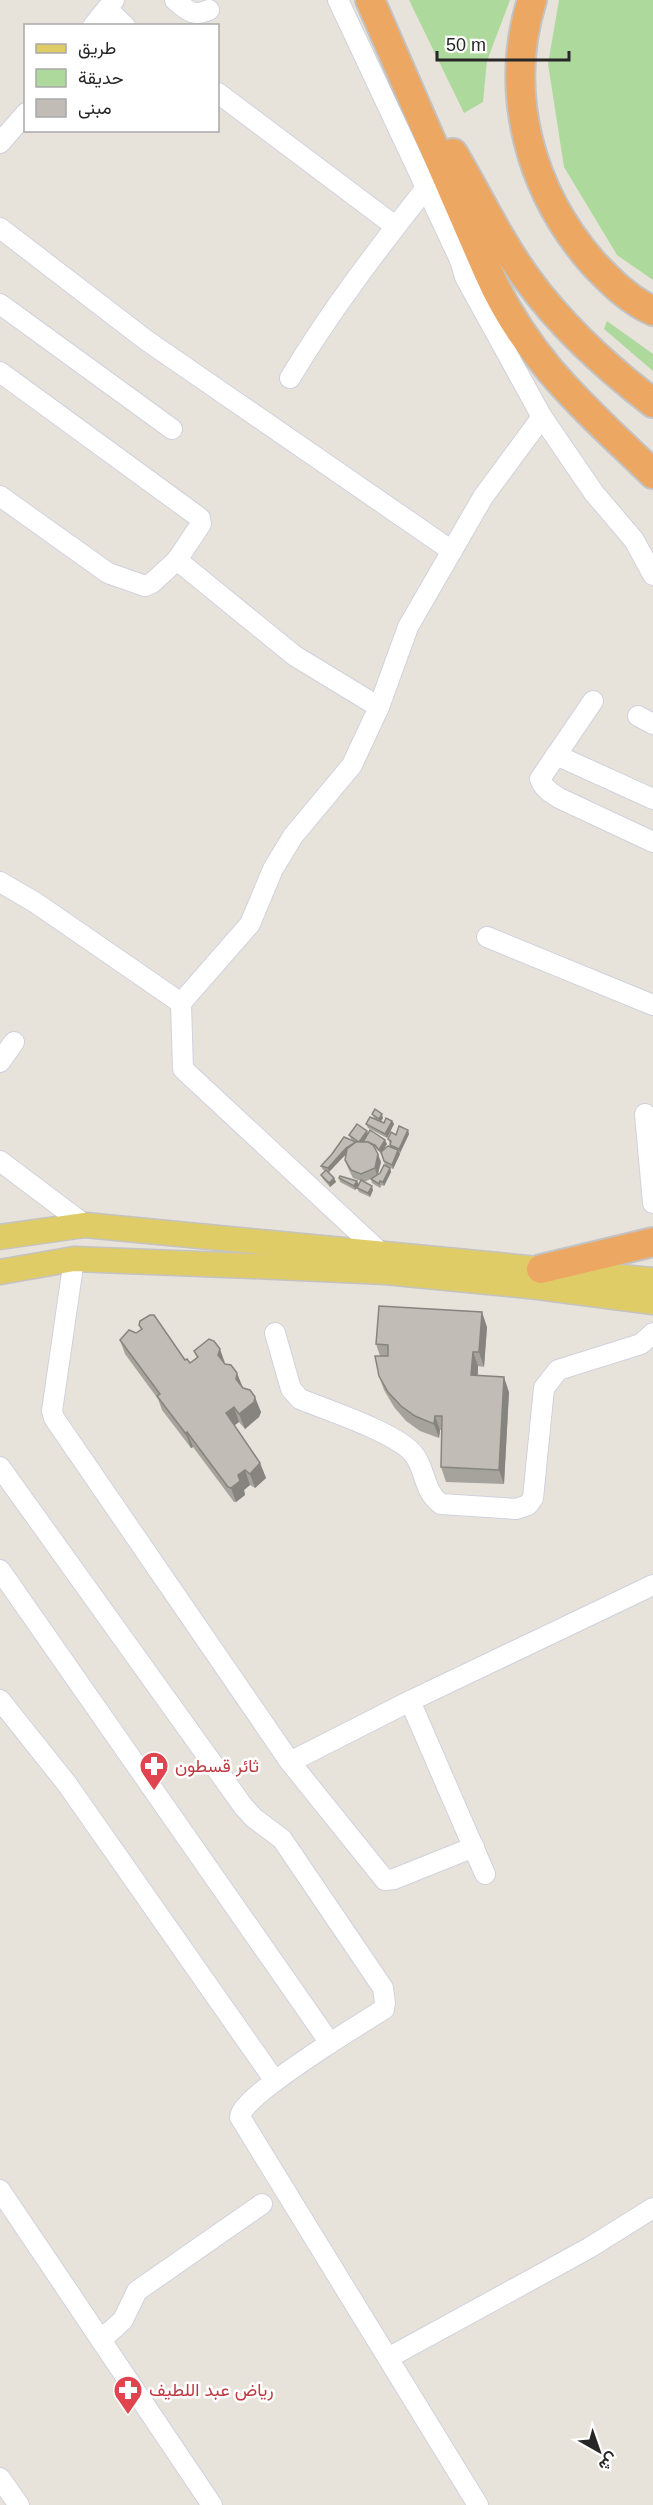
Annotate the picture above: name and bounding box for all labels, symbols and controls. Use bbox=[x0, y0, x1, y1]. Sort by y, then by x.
legend bbox=[24, 24, 219, 132]
scale bar bbox=[437, 24, 569, 62]
text: 50 m bbox=[446, 35, 486, 55]
text: طريق bbox=[78, 38, 116, 59]
text: حديقة bbox=[78, 68, 124, 88]
text: مبنى bbox=[78, 98, 112, 119]
pharmacy icon: ثائر قسطون bbox=[138, 1750, 170, 1792]
place label: ثائر قسطون bbox=[175, 1756, 259, 1777]
pharmacy icon: رياض عبد اللطيف bbox=[112, 2374, 144, 2416]
place label: رياض عبد اللطيف bbox=[149, 2380, 274, 2401]
north arrow bbox=[569, 2421, 629, 2481]
text: ش bbox=[595, 2449, 621, 2475]

